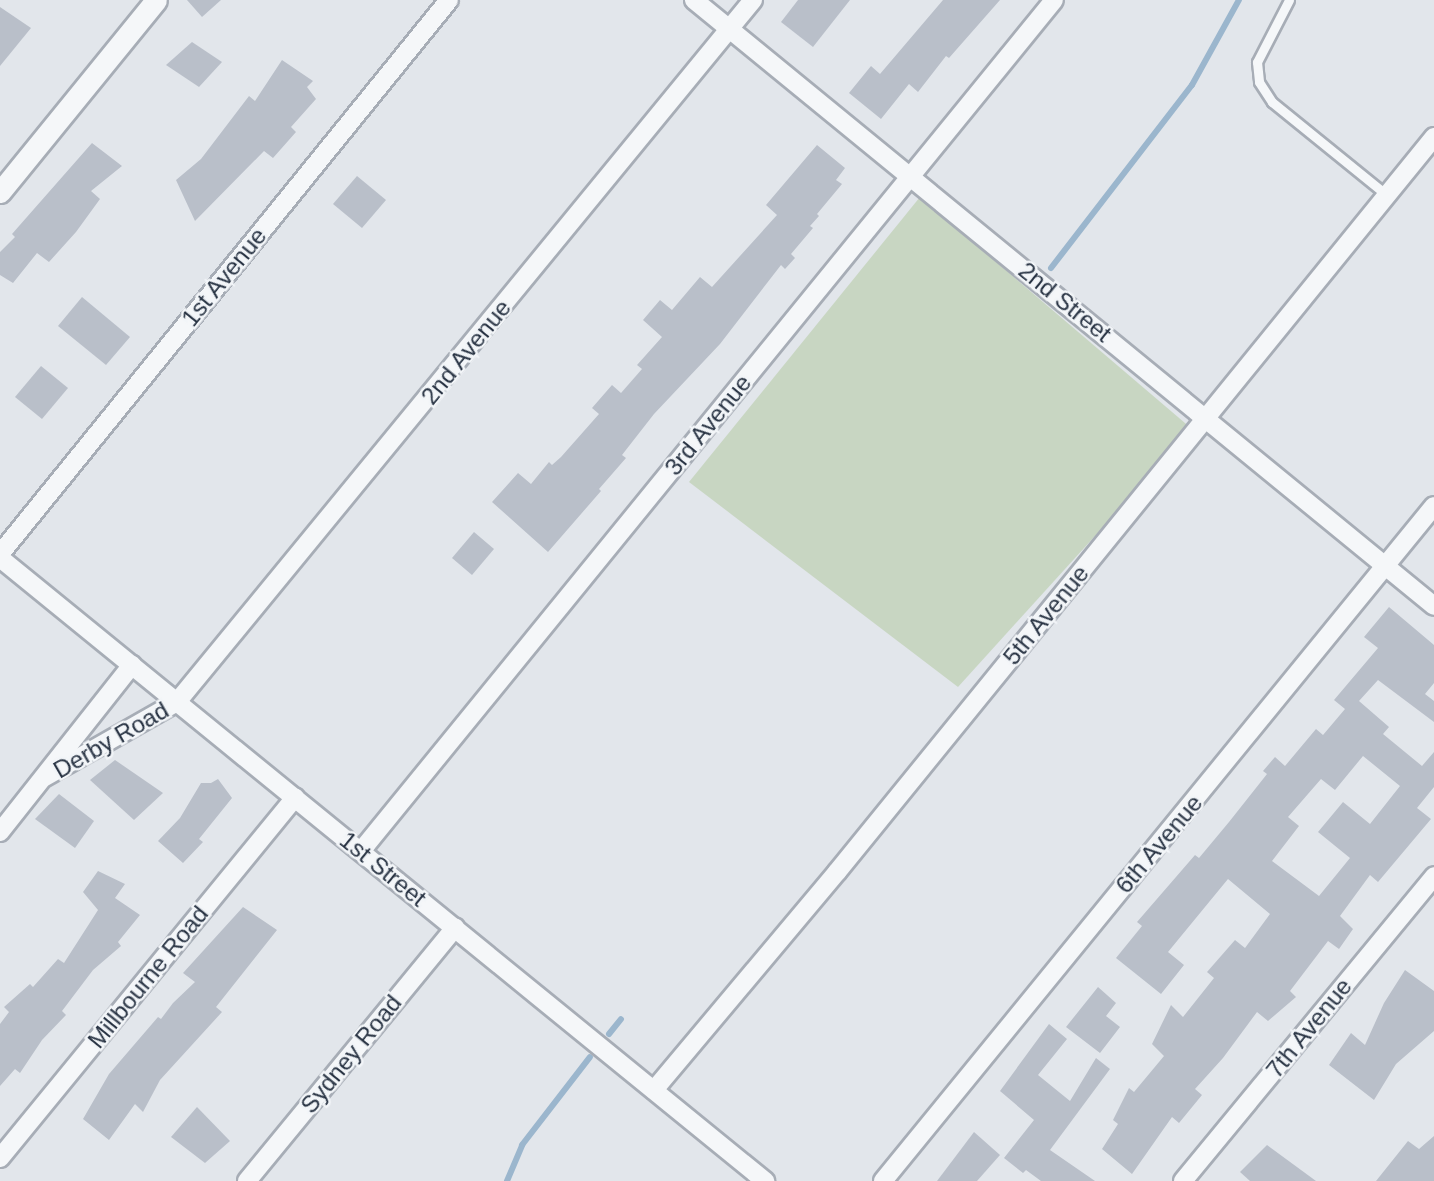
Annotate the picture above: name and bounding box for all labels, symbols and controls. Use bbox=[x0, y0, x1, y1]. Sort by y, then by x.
street label: 1st Avenue bbox=[175, 221, 273, 333]
street label: 2nd Street bbox=[1013, 256, 1117, 348]
street label: 2nd Avenue bbox=[415, 293, 517, 411]
street label: 3rd Avenue bbox=[658, 368, 758, 482]
street label: 5th Avenue bbox=[997, 559, 1095, 671]
street label: Derby Road bbox=[48, 696, 174, 784]
street label: 6th Avenue bbox=[1109, 788, 1209, 900]
street label: 1st Street bbox=[334, 825, 432, 913]
street label: Millbourne Road bbox=[82, 900, 214, 1054]
street label: 7th Avenue bbox=[1260, 972, 1358, 1084]
street label: Sydney Road bbox=[294, 989, 408, 1119]

